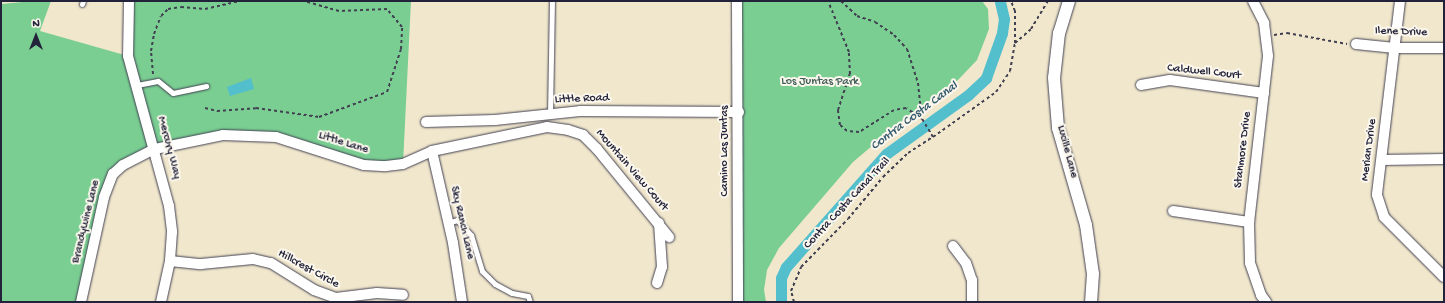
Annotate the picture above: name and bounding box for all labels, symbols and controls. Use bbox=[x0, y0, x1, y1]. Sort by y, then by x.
north arrow bbox=[16, 16, 56, 56]
text: N bbox=[32, 18, 40, 30]
street label: Ilene Drive bbox=[1374, 25, 1428, 41]
street label: Caldwell Court bbox=[1166, 62, 1242, 84]
park label: Los Juntas Park bbox=[781, 76, 859, 90]
water label: Contra Costa Canal bbox=[868, 79, 962, 155]
street label: Little Road bbox=[554, 92, 610, 108]
street label: Camino Las Juntas bbox=[719, 105, 733, 197]
street label: Stanmore Drive bbox=[1232, 111, 1256, 189]
street label: Mercury Way bbox=[153, 115, 183, 181]
street label: Merian Drive bbox=[1359, 118, 1381, 182]
street label: Lucille Lane bbox=[1052, 124, 1080, 180]
street label: Mountain View Court bbox=[592, 127, 670, 215]
street label: Little Lane bbox=[316, 130, 370, 158]
street label: Contra Costa Canal Trail bbox=[802, 155, 894, 253]
street label: Brandywine Lane bbox=[70, 179, 104, 265]
street label: Sky Ranch Lane bbox=[446, 185, 476, 261]
street label: Hillcrest Circle bbox=[275, 247, 341, 293]

